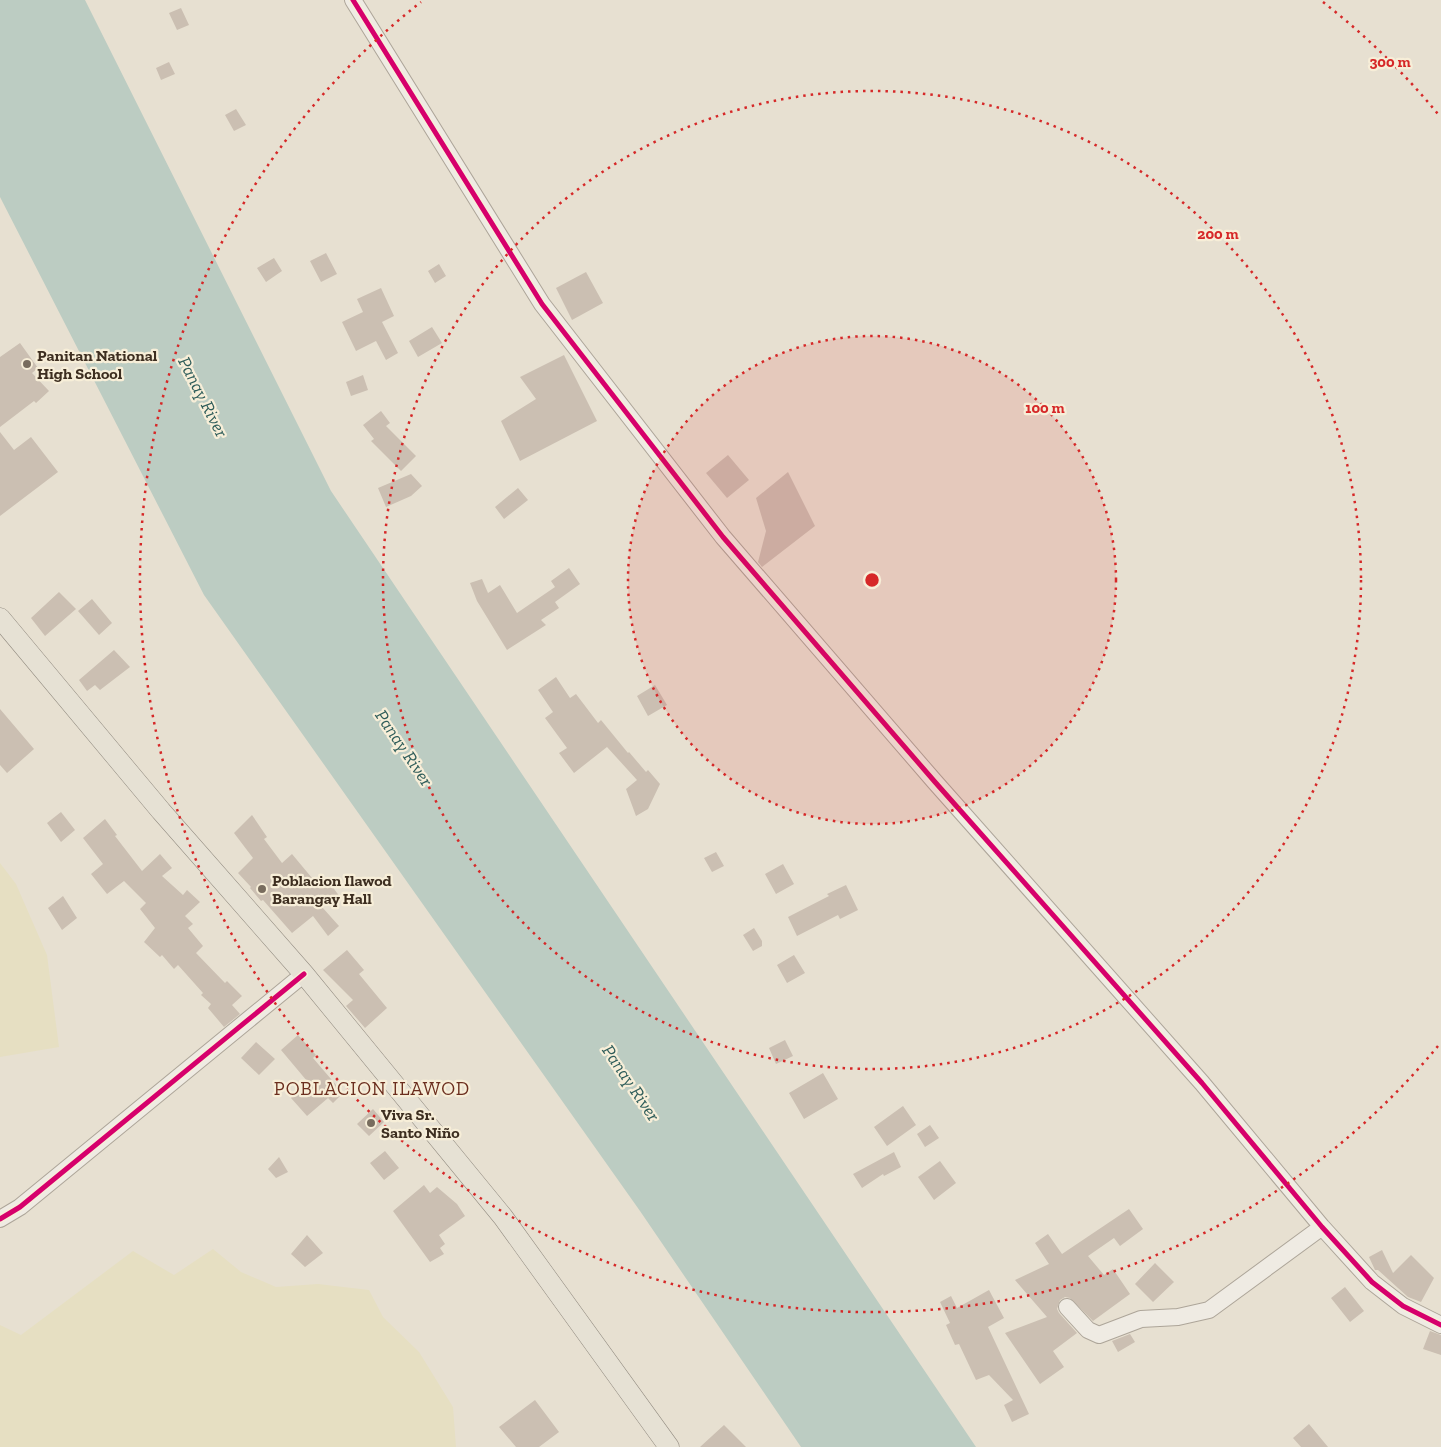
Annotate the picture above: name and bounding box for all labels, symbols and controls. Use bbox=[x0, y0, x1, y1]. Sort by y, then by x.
text: 300 m bbox=[1369, 53, 1411, 71]
text: 200 m bbox=[1197, 225, 1239, 243]
place label: Panitan National High School bbox=[37, 346, 158, 383]
water label: Panay River bbox=[173, 353, 233, 442]
marker: Panitan National High School bbox=[21, 358, 33, 370]
text: 100 m bbox=[1025, 399, 1065, 417]
centre of rings bbox=[863, 571, 881, 589]
water label: Panay River bbox=[370, 706, 438, 791]
place label: Poblacion Ilawod Barangay Hall bbox=[272, 871, 392, 908]
marker: Poblacion Ilawod Barangay Hall bbox=[256, 883, 268, 895]
water label: Panay River bbox=[597, 1041, 665, 1126]
district label: POBLACION ILAWOD bbox=[274, 1077, 470, 1100]
place label: Viva Sr. Santo Niño bbox=[381, 1105, 460, 1142]
marker: Viva Sr. Santo Niño bbox=[365, 1117, 377, 1129]

